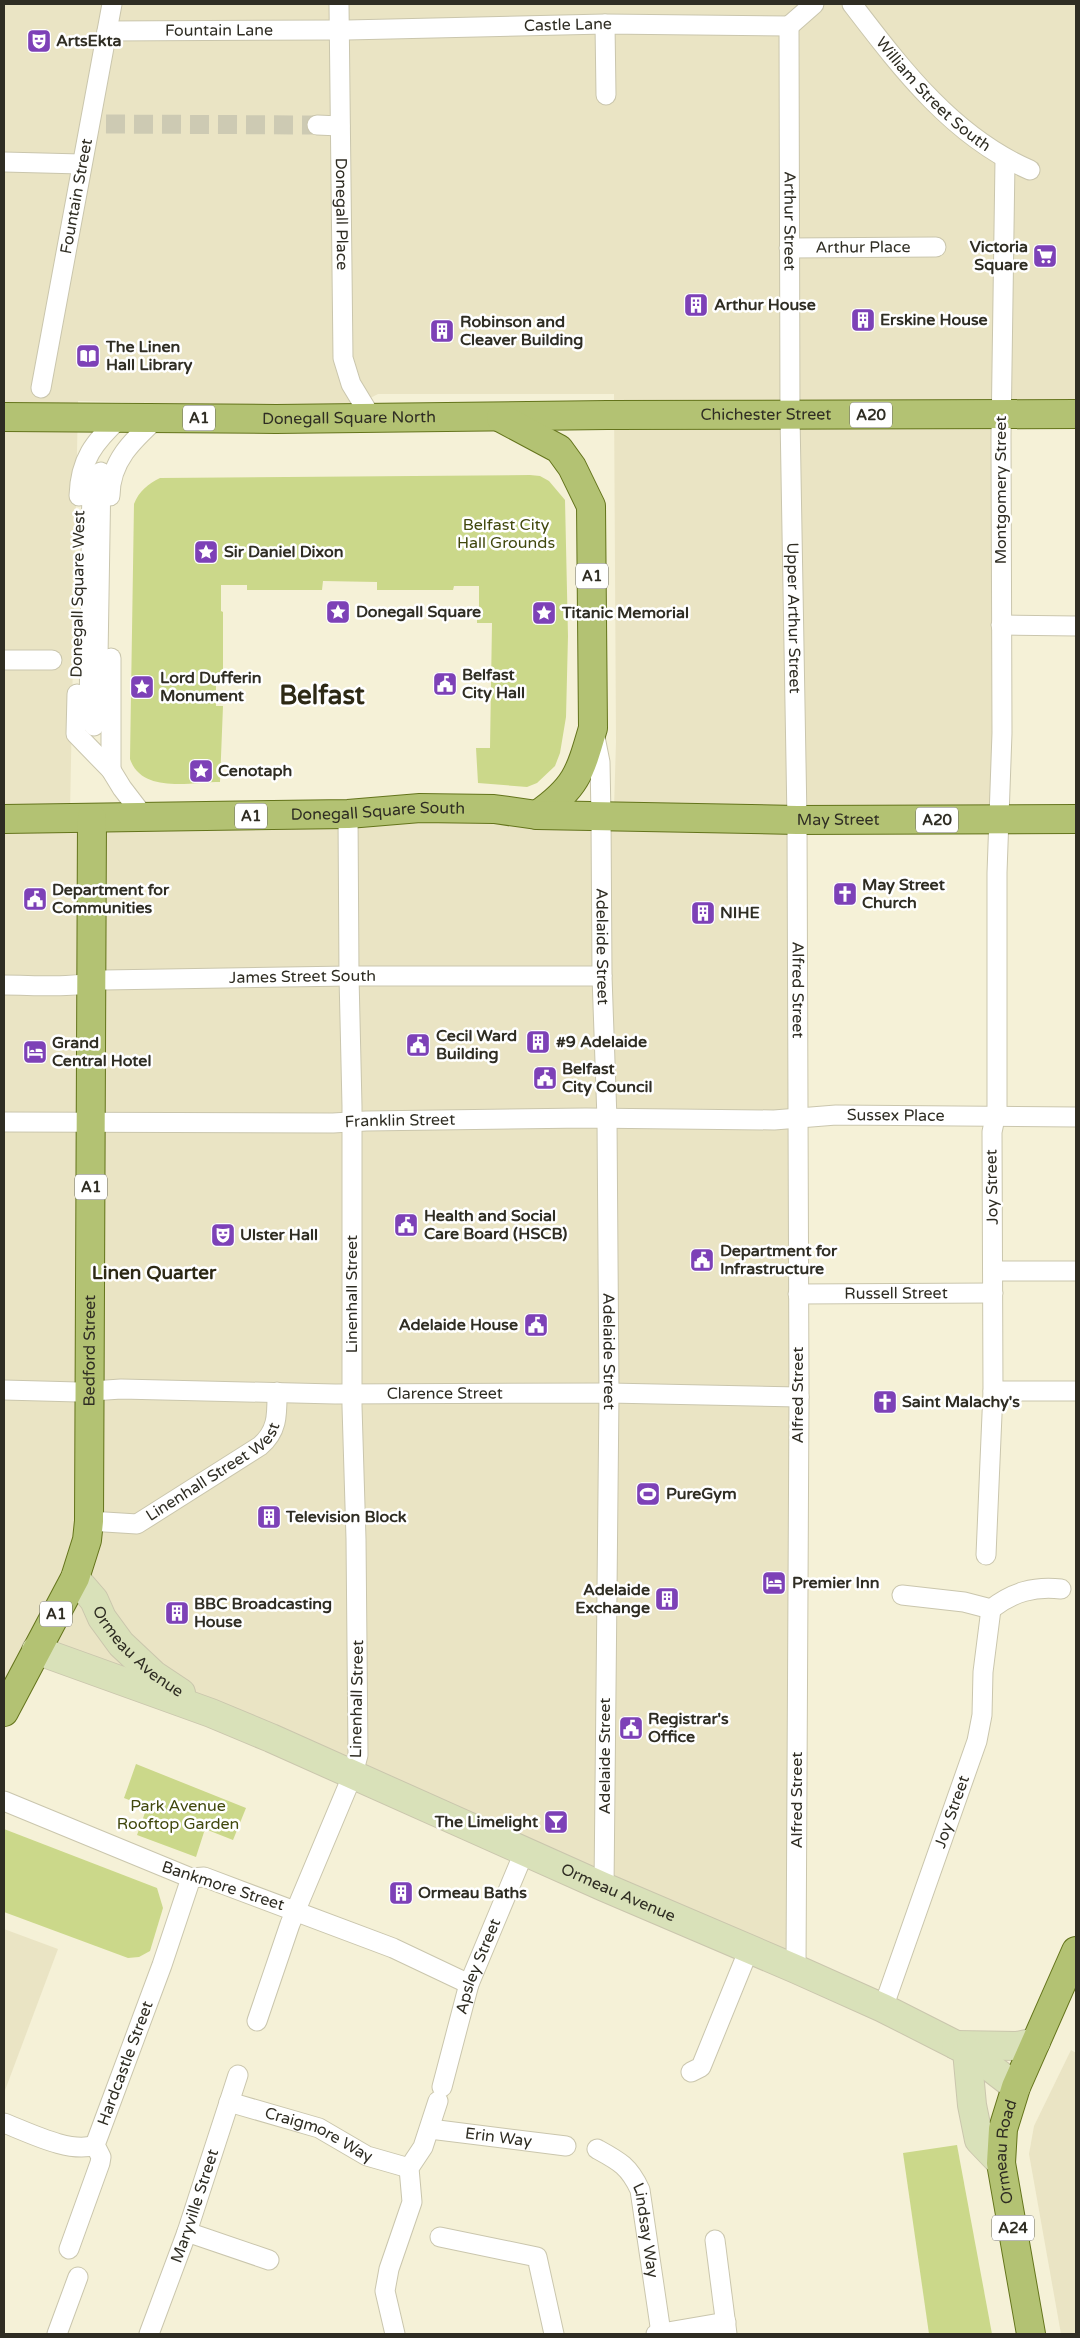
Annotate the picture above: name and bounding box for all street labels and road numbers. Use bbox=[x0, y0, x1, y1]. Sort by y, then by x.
street label: Castle Lane bbox=[524, 14, 612, 36]
street label: Fountain Lane bbox=[165, 20, 273, 41]
street label: William Street South bbox=[871, 33, 995, 156]
street label: Fountain Street bbox=[56, 137, 97, 256]
street label: Donegall Place bbox=[331, 158, 352, 270]
street label: Arthur Street bbox=[779, 171, 800, 271]
street label: Arthur Place bbox=[815, 237, 911, 258]
road number: A20 bbox=[850, 402, 892, 428]
street label: Chichester Street bbox=[700, 405, 831, 425]
road number: A1 bbox=[183, 406, 215, 430]
street label: Donegall Square North bbox=[262, 407, 436, 429]
street label: Montgomery Street bbox=[991, 416, 1011, 564]
street label: Donegall Square West bbox=[67, 510, 89, 678]
street label: Upper Arthur Street bbox=[782, 542, 805, 694]
road number: A1 bbox=[576, 564, 608, 588]
street label: Donegall Square South bbox=[291, 798, 465, 825]
road number: A1 bbox=[235, 804, 267, 828]
road number: A20 bbox=[916, 808, 958, 832]
street label: May Street bbox=[797, 810, 880, 830]
street label: Adelaide Street bbox=[591, 888, 613, 1005]
street label: Alfred Street bbox=[787, 941, 808, 1038]
street label: James Street South bbox=[229, 966, 376, 988]
street label: Sussex Place bbox=[847, 1105, 945, 1126]
street label: Franklin Street bbox=[344, 1110, 455, 1132]
street label: Joy Street bbox=[981, 1149, 1003, 1225]
road number: A1 bbox=[75, 1174, 107, 1200]
street label: Linenhall Street bbox=[342, 1235, 362, 1353]
street label: Russell Street bbox=[844, 1283, 948, 1304]
street label: Adelaide Street bbox=[598, 1293, 619, 1410]
street label: Bedford Street bbox=[79, 1295, 100, 1406]
street label: Alfred Street bbox=[788, 1347, 808, 1443]
street label: Clarence Street bbox=[387, 1383, 503, 1404]
street label: Linenhall Street West bbox=[142, 1420, 284, 1526]
road number: A1 bbox=[40, 1602, 72, 1626]
street label: Ormeau Avenue bbox=[88, 1603, 187, 1702]
street label: Linenhall Street bbox=[346, 1640, 368, 1758]
street label: Adelaide Street bbox=[595, 1698, 615, 1814]
street label: Alfred Street bbox=[787, 1752, 807, 1848]
street label: Joy Street bbox=[930, 1773, 974, 1851]
street label: Bankmore Street bbox=[159, 1857, 287, 1915]
street label: Ormeau Avenue bbox=[558, 1859, 678, 1926]
street label: Apsley Street bbox=[451, 1915, 505, 2017]
street label: Hardcastle Street bbox=[93, 1998, 158, 2128]
street label: Ormeau Road bbox=[991, 2097, 1022, 2206]
street label: Craigmore Way bbox=[262, 2103, 375, 2167]
street label: Erin Way bbox=[464, 2123, 533, 2152]
street label: Maryville Street bbox=[166, 2147, 223, 2266]
street label: Lindsay Way bbox=[628, 2180, 663, 2280]
road number: A24 bbox=[992, 2216, 1034, 2240]

